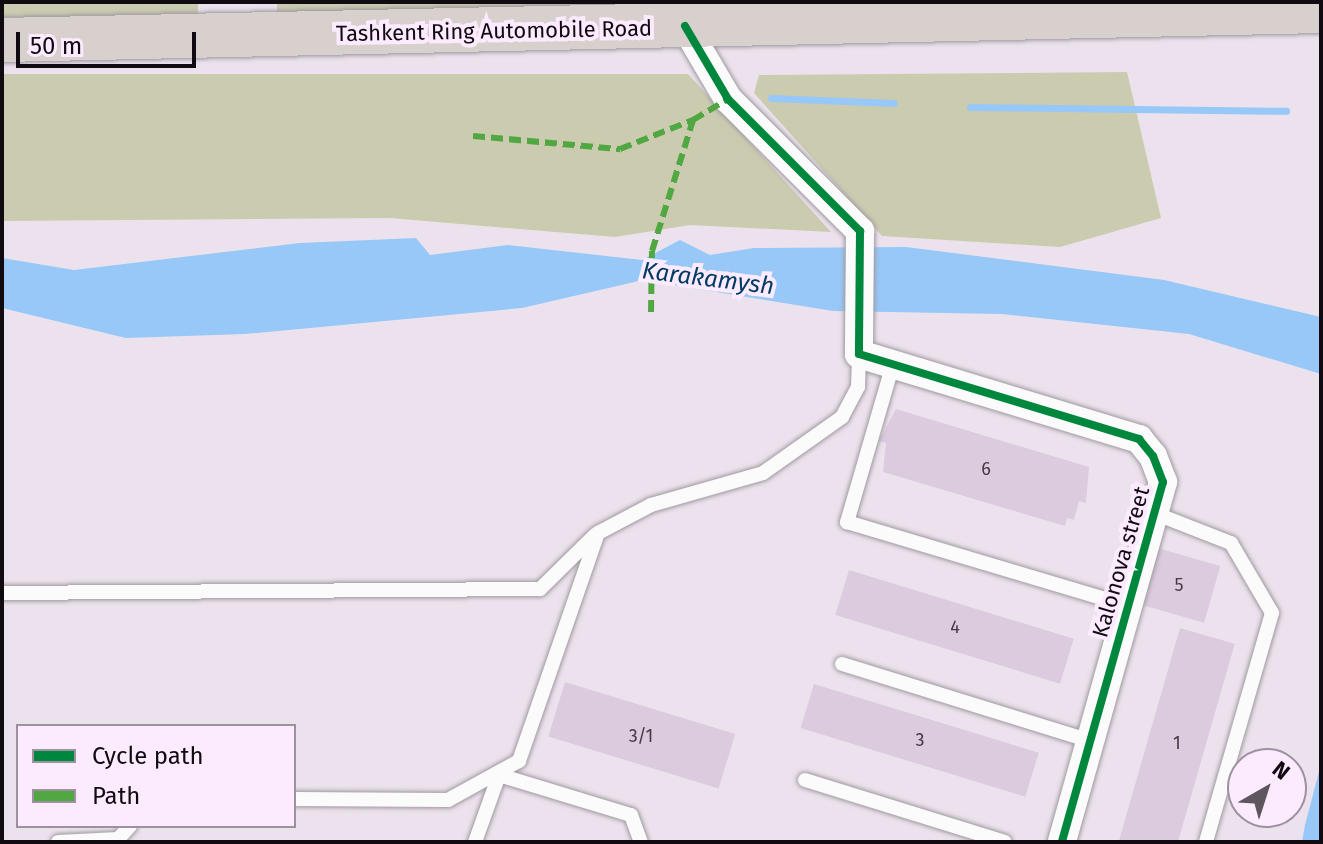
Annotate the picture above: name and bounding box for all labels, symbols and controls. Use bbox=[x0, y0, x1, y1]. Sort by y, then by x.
street label: Tashkent Ring Automobile Road bbox=[336, 15, 652, 47]
scale bar bbox=[20, 16, 200, 66]
text: 50 m bbox=[30, 32, 82, 60]
water label: Karakamysh bbox=[640, 257, 776, 301]
house number: 6 bbox=[981, 458, 991, 480]
street label: Kalonova street bbox=[1087, 484, 1155, 640]
house number: 5 bbox=[1174, 574, 1184, 596]
house number: 4 bbox=[950, 616, 960, 638]
legend bbox=[16, 724, 296, 828]
house number: 3/1 bbox=[629, 725, 653, 747]
house number: 3 bbox=[916, 729, 924, 751]
house number: 1 bbox=[1173, 732, 1181, 754]
text: Cycle path bbox=[92, 742, 204, 770]
north arrow bbox=[1227, 748, 1307, 828]
text: N bbox=[1267, 755, 1295, 786]
text: Path bbox=[92, 782, 140, 810]

